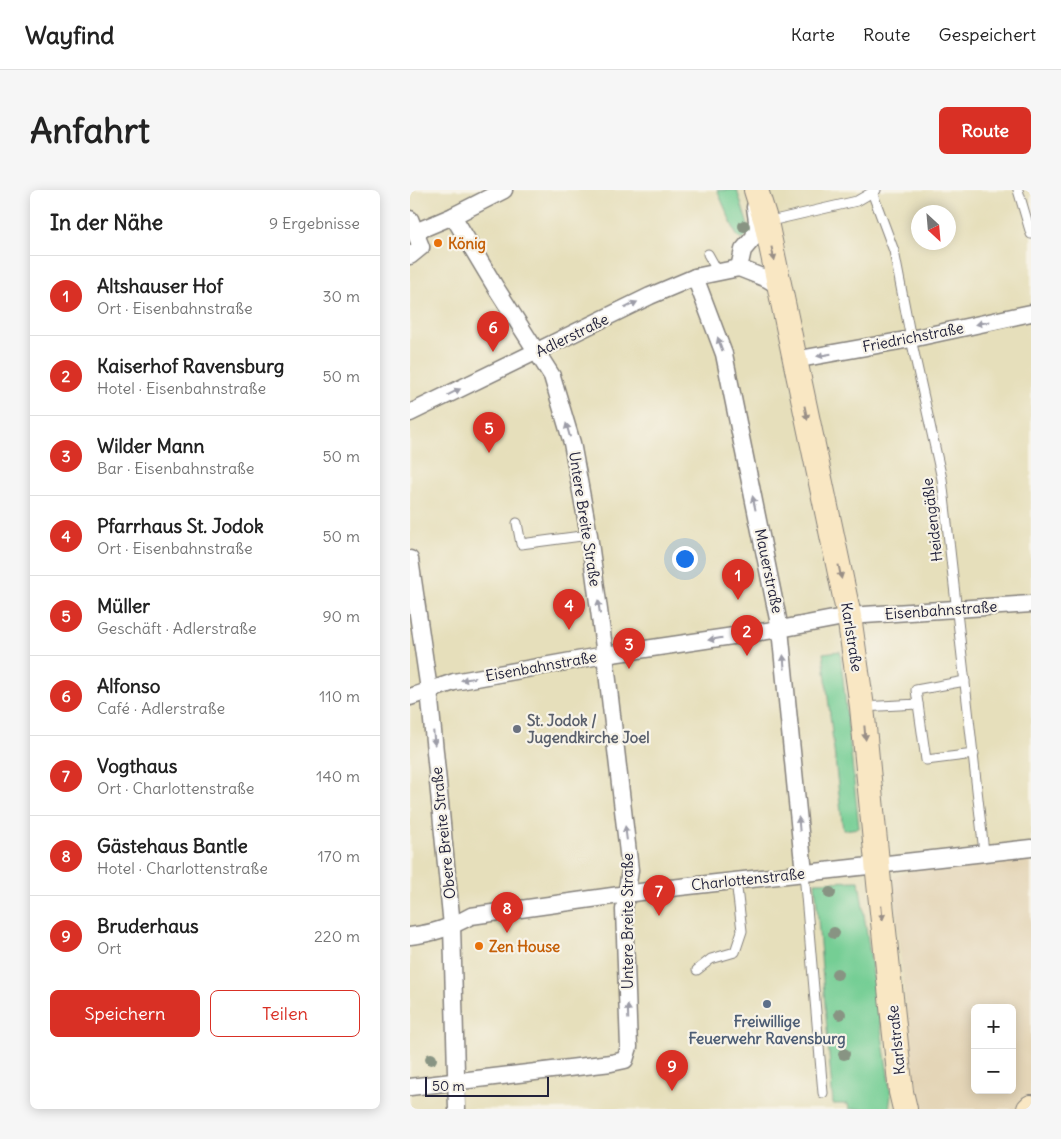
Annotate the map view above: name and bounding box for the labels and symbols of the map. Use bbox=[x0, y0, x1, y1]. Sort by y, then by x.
north arrow bbox=[911, 205, 956, 250]
place label: König bbox=[448, 234, 486, 254]
marker: König bbox=[432, 237, 444, 249]
one-way arrow bbox=[769, 247, 777, 262]
one-way arrow bbox=[624, 301, 639, 310]
street label: Adlerstraße bbox=[532, 309, 612, 361]
pin: 6 bbox=[477, 311, 509, 352]
street label: Friedrichstraße bbox=[861, 318, 965, 356]
one-way arrow bbox=[976, 319, 991, 327]
one-way arrow bbox=[716, 336, 724, 351]
one-way arrow bbox=[816, 351, 832, 359]
one-way arrow bbox=[447, 388, 461, 396]
one-way arrow bbox=[802, 406, 810, 422]
pin: 5 bbox=[473, 412, 505, 453]
one-way arrow bbox=[564, 422, 572, 437]
street label: Untere Breite Straße bbox=[565, 450, 605, 588]
street label: Heidengäßle bbox=[917, 477, 947, 563]
one-way arrow bbox=[750, 494, 758, 510]
street label: Mauerstraße bbox=[751, 527, 787, 615]
your location bbox=[672, 546, 698, 572]
pin: 1 bbox=[722, 559, 754, 600]
one-way arrow bbox=[836, 565, 844, 581]
pin: 4 bbox=[553, 589, 585, 630]
street label: Eisenbahnstraße bbox=[884, 597, 998, 623]
one-way arrow bbox=[595, 598, 603, 614]
street label: Karlstraße bbox=[837, 601, 867, 673]
pin: 2 bbox=[731, 615, 763, 656]
pin: 3 bbox=[613, 628, 645, 669]
one-way arrow bbox=[707, 635, 723, 643]
street label: Eisenbahnstraße bbox=[484, 647, 598, 685]
one-way arrow bbox=[780, 654, 788, 670]
one-way arrow bbox=[460, 675, 476, 683]
place label: St. Jodok / Jugendkirche Joel bbox=[527, 711, 650, 748]
marker: St. Jodok / Jugendkirche Joel bbox=[511, 723, 523, 735]
one-way arrow bbox=[861, 725, 869, 741]
one-way arrow bbox=[430, 730, 438, 746]
street label: Obere Breite Straße bbox=[427, 766, 459, 900]
one-way arrow bbox=[795, 816, 803, 832]
one-way arrow bbox=[622, 825, 630, 841]
street label: Untere Breite Straße bbox=[618, 853, 637, 989]
street label: Charlottenstraße bbox=[690, 864, 806, 894]
pin: 7 bbox=[643, 875, 675, 916]
pin: 8 bbox=[491, 892, 523, 933]
one-way arrow bbox=[878, 905, 886, 921]
place label: Zen House bbox=[489, 937, 560, 956]
marker: Zen House bbox=[473, 940, 485, 952]
marker: Freiwillige Feuerwehr Ravensburg bbox=[761, 998, 773, 1010]
one-way arrow bbox=[624, 1004, 632, 1020]
street label: Karlstraße bbox=[883, 1004, 909, 1076]
place label: Freiwillige Feuerwehr Ravensburg bbox=[688, 1012, 846, 1049]
pin: 9 bbox=[656, 1050, 688, 1091]
scale bar bbox=[425, 1074, 549, 1097]

